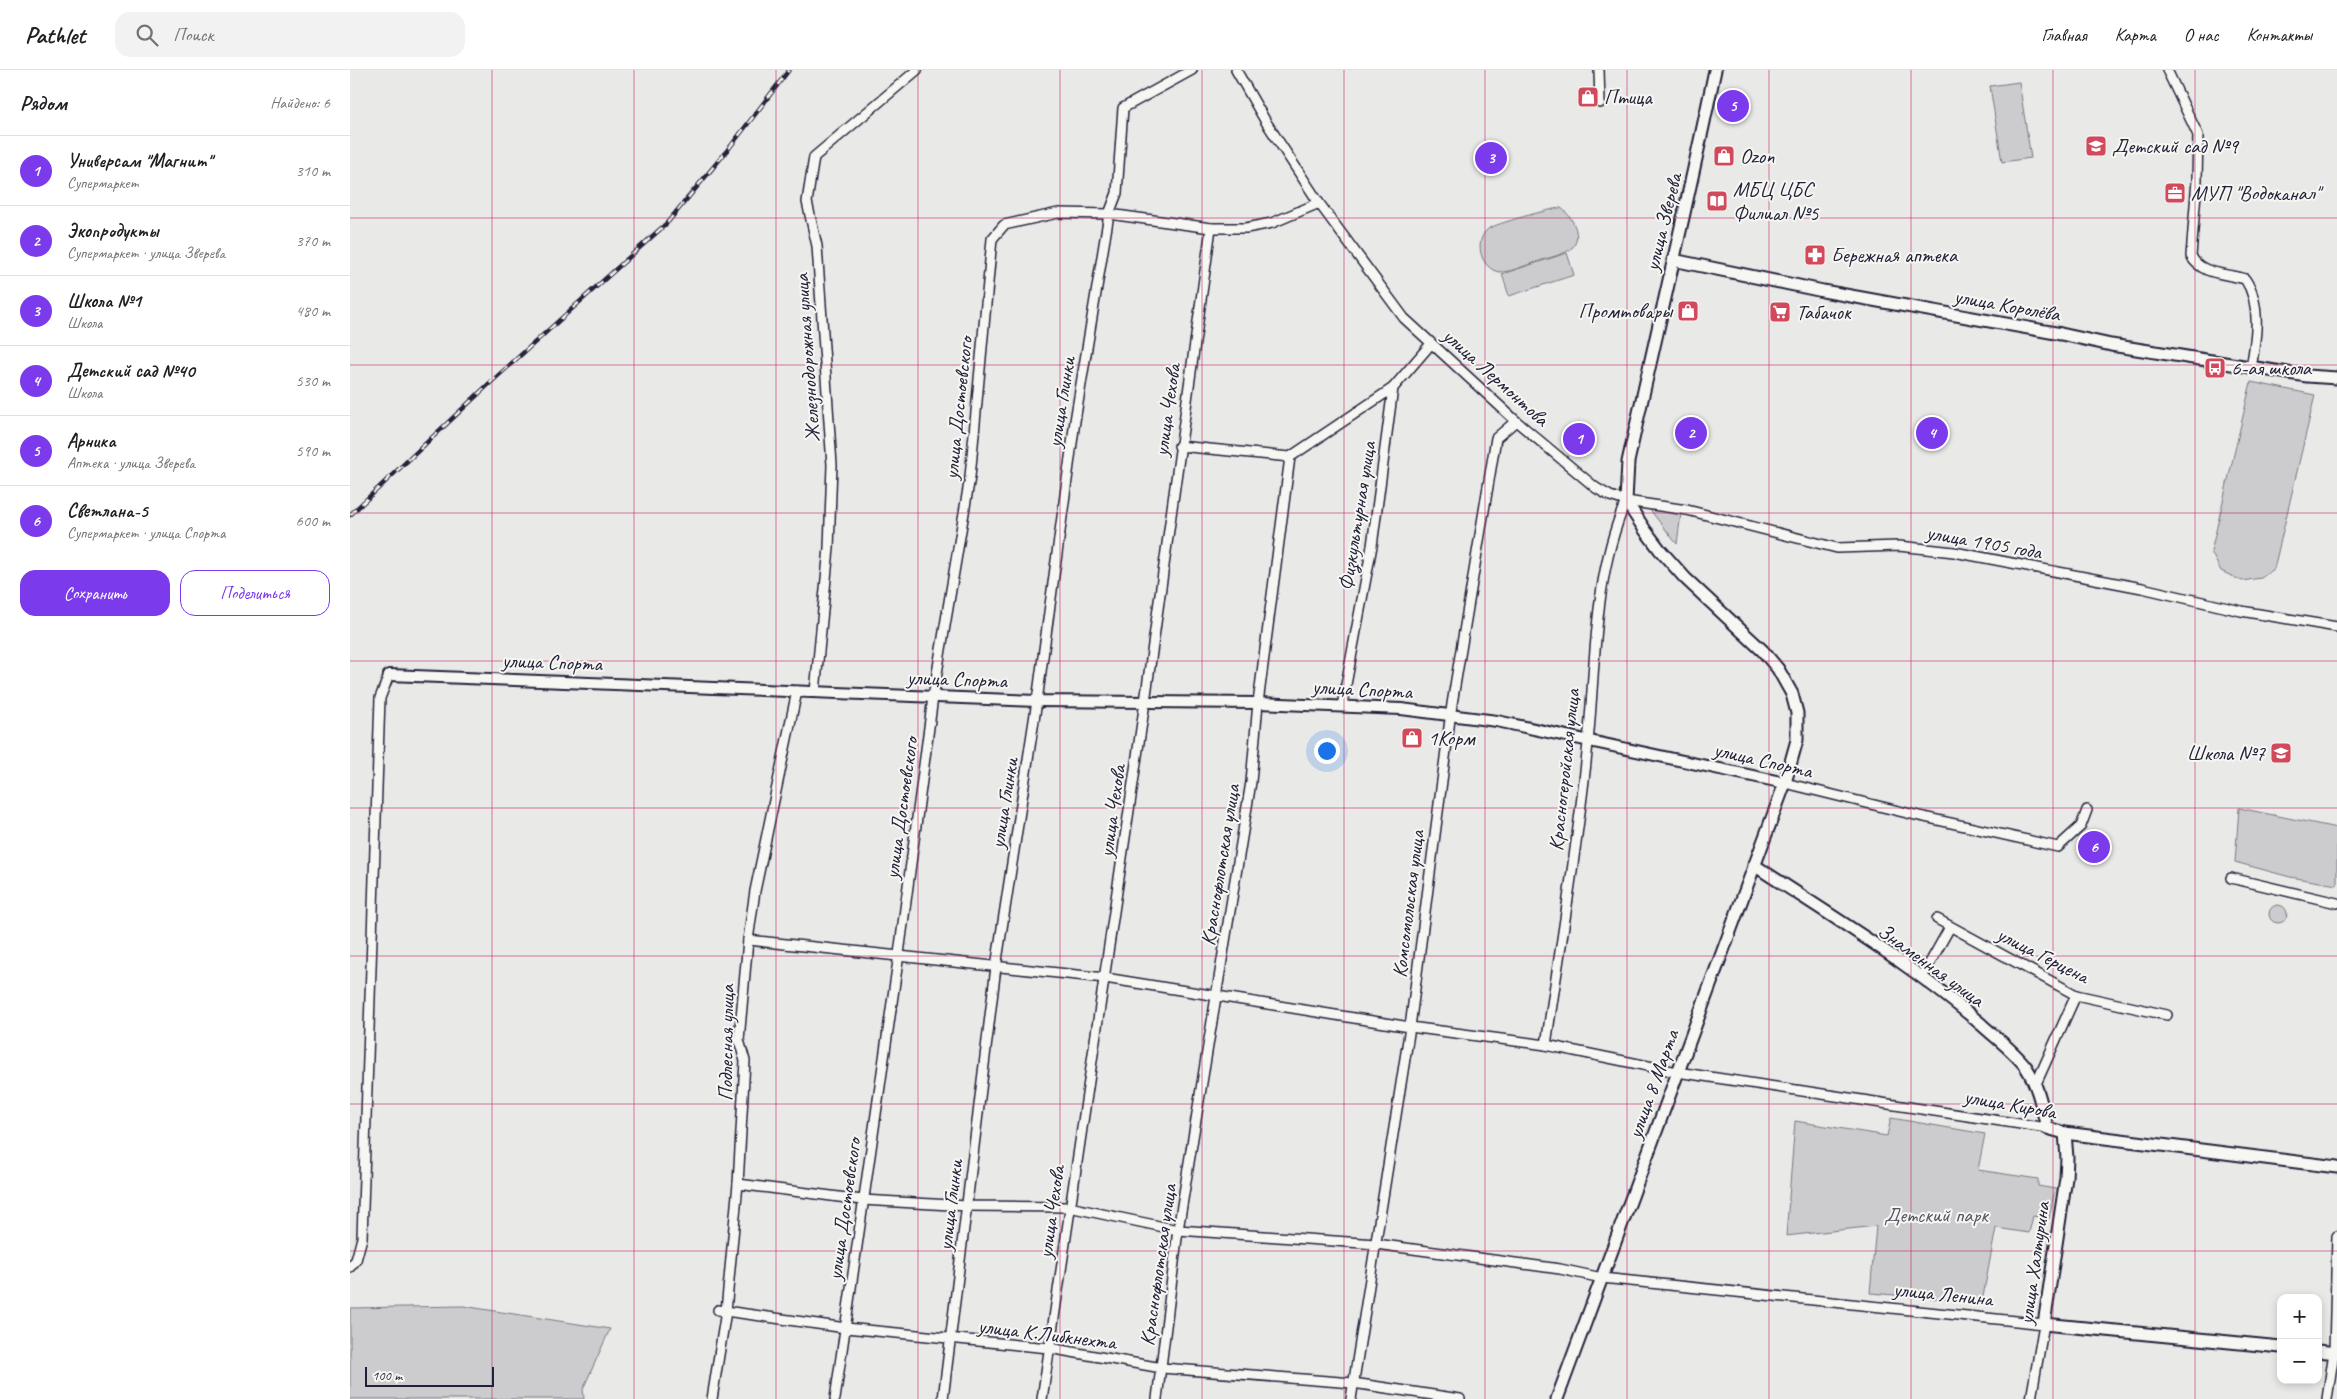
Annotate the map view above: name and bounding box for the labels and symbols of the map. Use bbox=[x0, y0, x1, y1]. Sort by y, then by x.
place label: Птица bbox=[1604, 84, 1653, 110]
shop icon: Птица bbox=[1576, 85, 1600, 109]
pin: 5 bbox=[1717, 87, 1749, 125]
place label: Детский сад №9 bbox=[2112, 133, 2240, 159]
school or university icon: Детский сад №9 bbox=[2084, 134, 2108, 158]
pin: 3 bbox=[1475, 139, 1507, 177]
place label: Ozon bbox=[1740, 143, 1775, 169]
shop icon: Ozon bbox=[1712, 144, 1736, 168]
street label: улица Зверева bbox=[1638, 168, 1688, 275]
place label: МБЦ ЦБС Филиал №5 bbox=[1733, 176, 1820, 226]
place label: МУП "Водоканал" bbox=[2191, 180, 2324, 206]
office icon: МУП "Водоканал" bbox=[2163, 181, 2187, 205]
library icon: МБЦ ЦБС Филиал №5 bbox=[1705, 189, 1729, 213]
place label: Бережная аптека bbox=[1831, 242, 1959, 268]
pharmacy icon: Бережная аптека bbox=[1803, 243, 1827, 267]
street label: Железнодорожная улица bbox=[788, 271, 826, 443]
street label: улица Королёва bbox=[1950, 283, 2064, 327]
place label: Промтовары bbox=[1579, 298, 1674, 324]
shop icon: Промтовары bbox=[1676, 299, 1700, 323]
place label: Табачок bbox=[1796, 299, 1852, 325]
supermarket icon: Табачок bbox=[1768, 300, 1792, 324]
street label: улица Лермонтова bbox=[1436, 321, 1556, 433]
street label: улица Достоевского bbox=[937, 333, 979, 483]
street label: улица Глинки bbox=[1041, 353, 1081, 451]
place label: 6-ая школа bbox=[2231, 355, 2313, 381]
bus stop icon: 6-ая школа bbox=[2203, 356, 2227, 380]
street label: улица Чехова bbox=[1147, 360, 1187, 460]
pin: 2 bbox=[1675, 414, 1707, 452]
pin: 4 bbox=[1916, 414, 1948, 452]
pin: 1 bbox=[1563, 420, 1595, 458]
street label: Физкультурная улица bbox=[1332, 438, 1383, 592]
street label: улица 1905 года bbox=[1923, 519, 2045, 565]
street label: улица Спорта bbox=[500, 647, 604, 677]
street label: улица Спорта bbox=[905, 664, 1009, 694]
street label: улица Спорта bbox=[1309, 673, 1414, 705]
street label: Красногеройская улица bbox=[1543, 686, 1586, 852]
place label: 1Корм bbox=[1428, 725, 1476, 751]
shop icon: 1Корм bbox=[1400, 726, 1424, 750]
street label: улица Достоевского bbox=[878, 733, 924, 883]
street label: улица Спорта bbox=[1709, 736, 1816, 784]
your location bbox=[1314, 738, 1340, 764]
place label: Школа №7 bbox=[2187, 740, 2267, 766]
school or university icon: Школа №7 bbox=[2269, 741, 2293, 765]
street label: улица Глинки bbox=[984, 754, 1024, 852]
street label: улица Чехова bbox=[1092, 761, 1132, 861]
street label: Краснофлотская улица bbox=[1194, 781, 1246, 947]
street label: Комсомольская улица bbox=[1386, 827, 1430, 979]
pin: 6 bbox=[2078, 828, 2110, 866]
street label: Знаменная улица bbox=[1873, 918, 1991, 1013]
street label: улица Герцена bbox=[1991, 920, 2095, 990]
street label: Подлесная улица bbox=[712, 983, 740, 1101]
street label: улица 8 Марта bbox=[1621, 1025, 1685, 1144]
street label: улица Кирова bbox=[1960, 1083, 2060, 1125]
street label: улица Достоевского bbox=[821, 1134, 867, 1284]
street label: улица Глинки bbox=[931, 1156, 969, 1254]
street label: улица Чехова bbox=[1031, 1162, 1071, 1262]
street label: Краснофлотская улица bbox=[1134, 1181, 1182, 1347]
street label: улица Халтурина bbox=[2012, 1198, 2056, 1328]
park label: Детский парк bbox=[1884, 1202, 1989, 1228]
street label: улица Ленина bbox=[1890, 1276, 1996, 1312]
street label: улица К.Либкнехта bbox=[975, 1312, 1120, 1356]
scale bar bbox=[365, 1364, 494, 1387]

